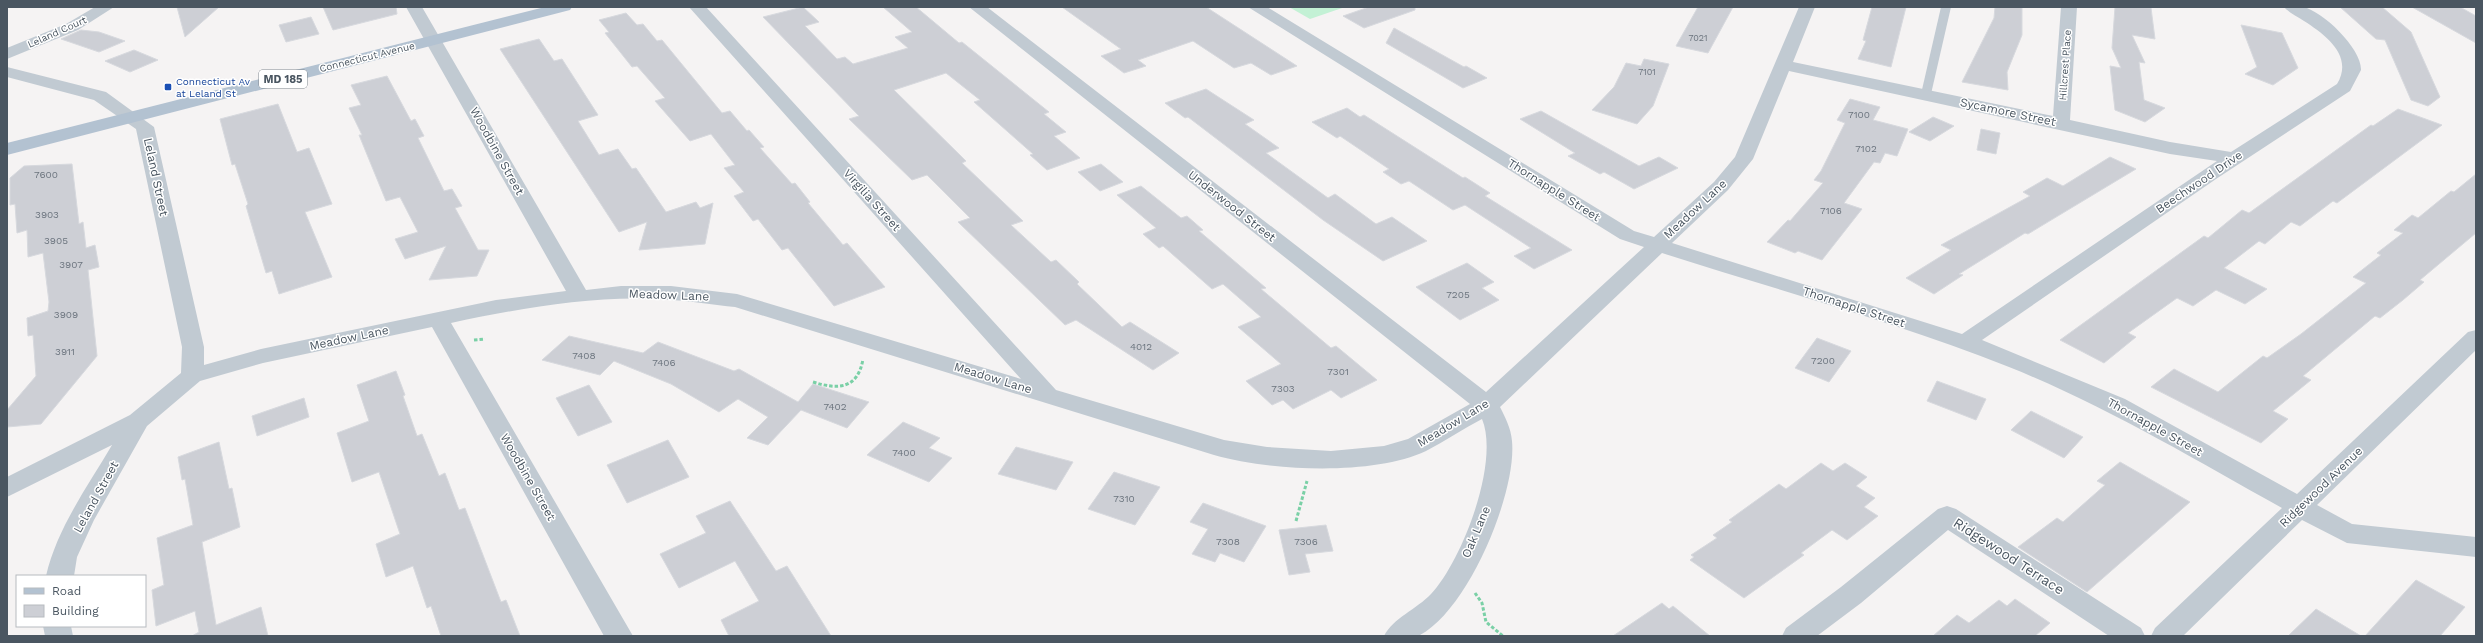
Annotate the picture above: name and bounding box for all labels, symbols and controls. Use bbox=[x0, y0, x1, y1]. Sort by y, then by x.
street label: Leland Court bbox=[26, 14, 89, 50]
street label: Hillcrest Place bbox=[2057, 29, 2073, 101]
house number: 7021 bbox=[1688, 33, 1708, 43]
street label: Connecticut Avenue bbox=[318, 40, 416, 74]
house number: 7101 bbox=[1638, 67, 1656, 77]
road number: MD 185 bbox=[259, 70, 307, 88]
place label: Connecticut Av at Leland St bbox=[176, 76, 251, 99]
marker: Connecticut Av at Leland St bbox=[163, 82, 173, 92]
street label: Sycamore Street bbox=[1959, 95, 2057, 129]
street label: Woodbine Street bbox=[467, 105, 527, 197]
house number: 7100 bbox=[1848, 109, 1870, 120]
street label: Leland Street bbox=[141, 137, 171, 217]
house number: 7102 bbox=[1855, 143, 1877, 154]
street label: Beechwood Drive bbox=[2153, 148, 2245, 216]
street label: Thornapple Street bbox=[1505, 156, 1603, 224]
street label: Virgilia Street bbox=[840, 166, 904, 234]
street label: Underwood Street bbox=[1185, 167, 1279, 245]
house number: 7600 bbox=[34, 169, 58, 180]
street label: Meadow Lane bbox=[1661, 176, 1729, 242]
house number: 7106 bbox=[1820, 205, 1842, 216]
house number: 3903 bbox=[35, 209, 59, 220]
house number: 3905 bbox=[44, 235, 68, 246]
house number: 3907 bbox=[59, 259, 83, 270]
street label: Thornapple Street bbox=[1801, 284, 1907, 330]
street label: Meadow Lane bbox=[628, 287, 710, 303]
house number: 7205 bbox=[1446, 289, 1470, 300]
house number: 3909 bbox=[54, 309, 78, 320]
street label: Meadow Lane bbox=[308, 323, 390, 353]
house number: 4012 bbox=[1130, 341, 1152, 352]
house number: 3911 bbox=[55, 346, 75, 357]
house number: 7408 bbox=[572, 350, 596, 361]
house number: 7200 bbox=[1811, 355, 1835, 366]
house number: 7406 bbox=[652, 357, 676, 368]
street label: Meadow Lane bbox=[952, 360, 1034, 396]
house number: 7301 bbox=[1327, 366, 1349, 377]
house number: 7303 bbox=[1271, 383, 1295, 394]
street label: Thornapple Street bbox=[2105, 395, 2205, 459]
street label: Meadow Lane bbox=[1415, 396, 1491, 450]
house number: 7402 bbox=[823, 401, 847, 412]
street label: Woodbine Street bbox=[497, 431, 559, 523]
street label: Ridgewood Avenue bbox=[2277, 444, 2365, 530]
house number: 7400 bbox=[892, 447, 916, 458]
street label: Leland Street bbox=[71, 459, 121, 535]
house number: 7310 bbox=[1113, 493, 1135, 504]
street label: Oak Lane bbox=[1459, 504, 1493, 560]
street label: Ridgewood Terrace bbox=[1951, 514, 2067, 598]
house number: 7308 bbox=[1216, 536, 1240, 547]
house number: 7306 bbox=[1294, 536, 1318, 547]
legend bbox=[16, 575, 146, 627]
text: Road bbox=[52, 584, 81, 598]
text: Building bbox=[52, 604, 99, 618]

